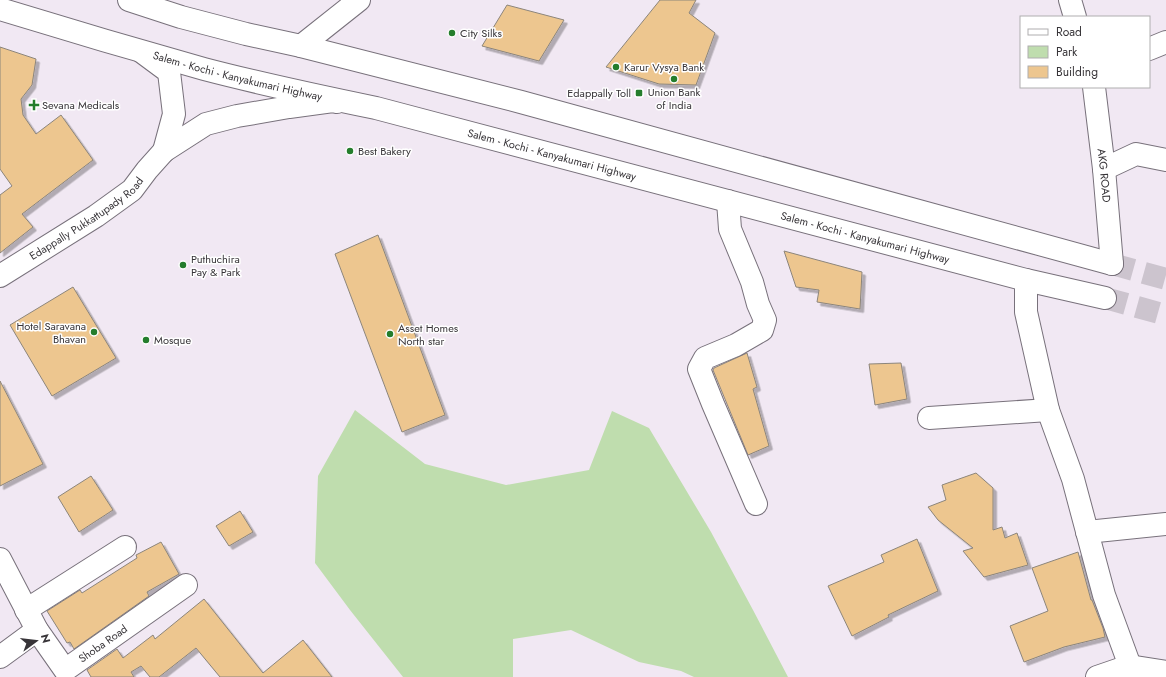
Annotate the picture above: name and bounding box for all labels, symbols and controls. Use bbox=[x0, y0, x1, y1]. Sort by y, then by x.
legend bbox=[1020, 16, 1150, 88]
text: Road bbox=[1056, 23, 1082, 41]
place label: City Silks bbox=[460, 25, 502, 41]
marker: City Silks bbox=[447, 28, 457, 38]
text: Park bbox=[1056, 43, 1078, 61]
street label: Salem - Kochi - Kanyakumari Highway bbox=[151, 47, 324, 105]
place label: Karur Vysya Bank bbox=[624, 59, 704, 75]
marker: Karur Vysya Bank bbox=[611, 62, 621, 72]
text: Building bbox=[1056, 63, 1098, 81]
marker: Union Bank of India bbox=[669, 74, 679, 84]
place label: Union Bank of India bbox=[648, 84, 700, 113]
place label: Edappally Toll bbox=[567, 85, 631, 101]
marker: Edappally Toll bbox=[634, 88, 644, 98]
place label: Sevana Medicals bbox=[42, 97, 120, 113]
marker: Sevana Medicals bbox=[29, 100, 39, 110]
street label: Salem - Kochi - Kanyakumari Highway bbox=[466, 125, 638, 185]
place label: Best Bakery bbox=[358, 143, 411, 159]
marker: Best Bakery bbox=[345, 146, 355, 156]
street label: AKG ROAD bbox=[1094, 148, 1115, 203]
street label: Edappally Pukkattupady Road bbox=[26, 174, 147, 264]
street label: Salem - Kochi - Kanyakumari Highway bbox=[779, 207, 951, 267]
place label: Puthuchira Pay & Park bbox=[191, 251, 241, 280]
marker: Puthuchira Pay & Park bbox=[178, 260, 188, 270]
place label: Hotel Saravana Bhavan bbox=[16, 318, 86, 347]
place label: Asset Homes North star bbox=[398, 320, 459, 349]
marker: Hotel Saravana Bhavan bbox=[89, 327, 99, 337]
marker: Asset Homes North star bbox=[385, 329, 395, 339]
place label: Mosque bbox=[154, 332, 191, 348]
marker: Mosque bbox=[141, 335, 151, 345]
north arrow bbox=[16, 621, 56, 661]
street label: Shoba Road bbox=[75, 621, 130, 666]
text: N bbox=[37, 632, 55, 645]

